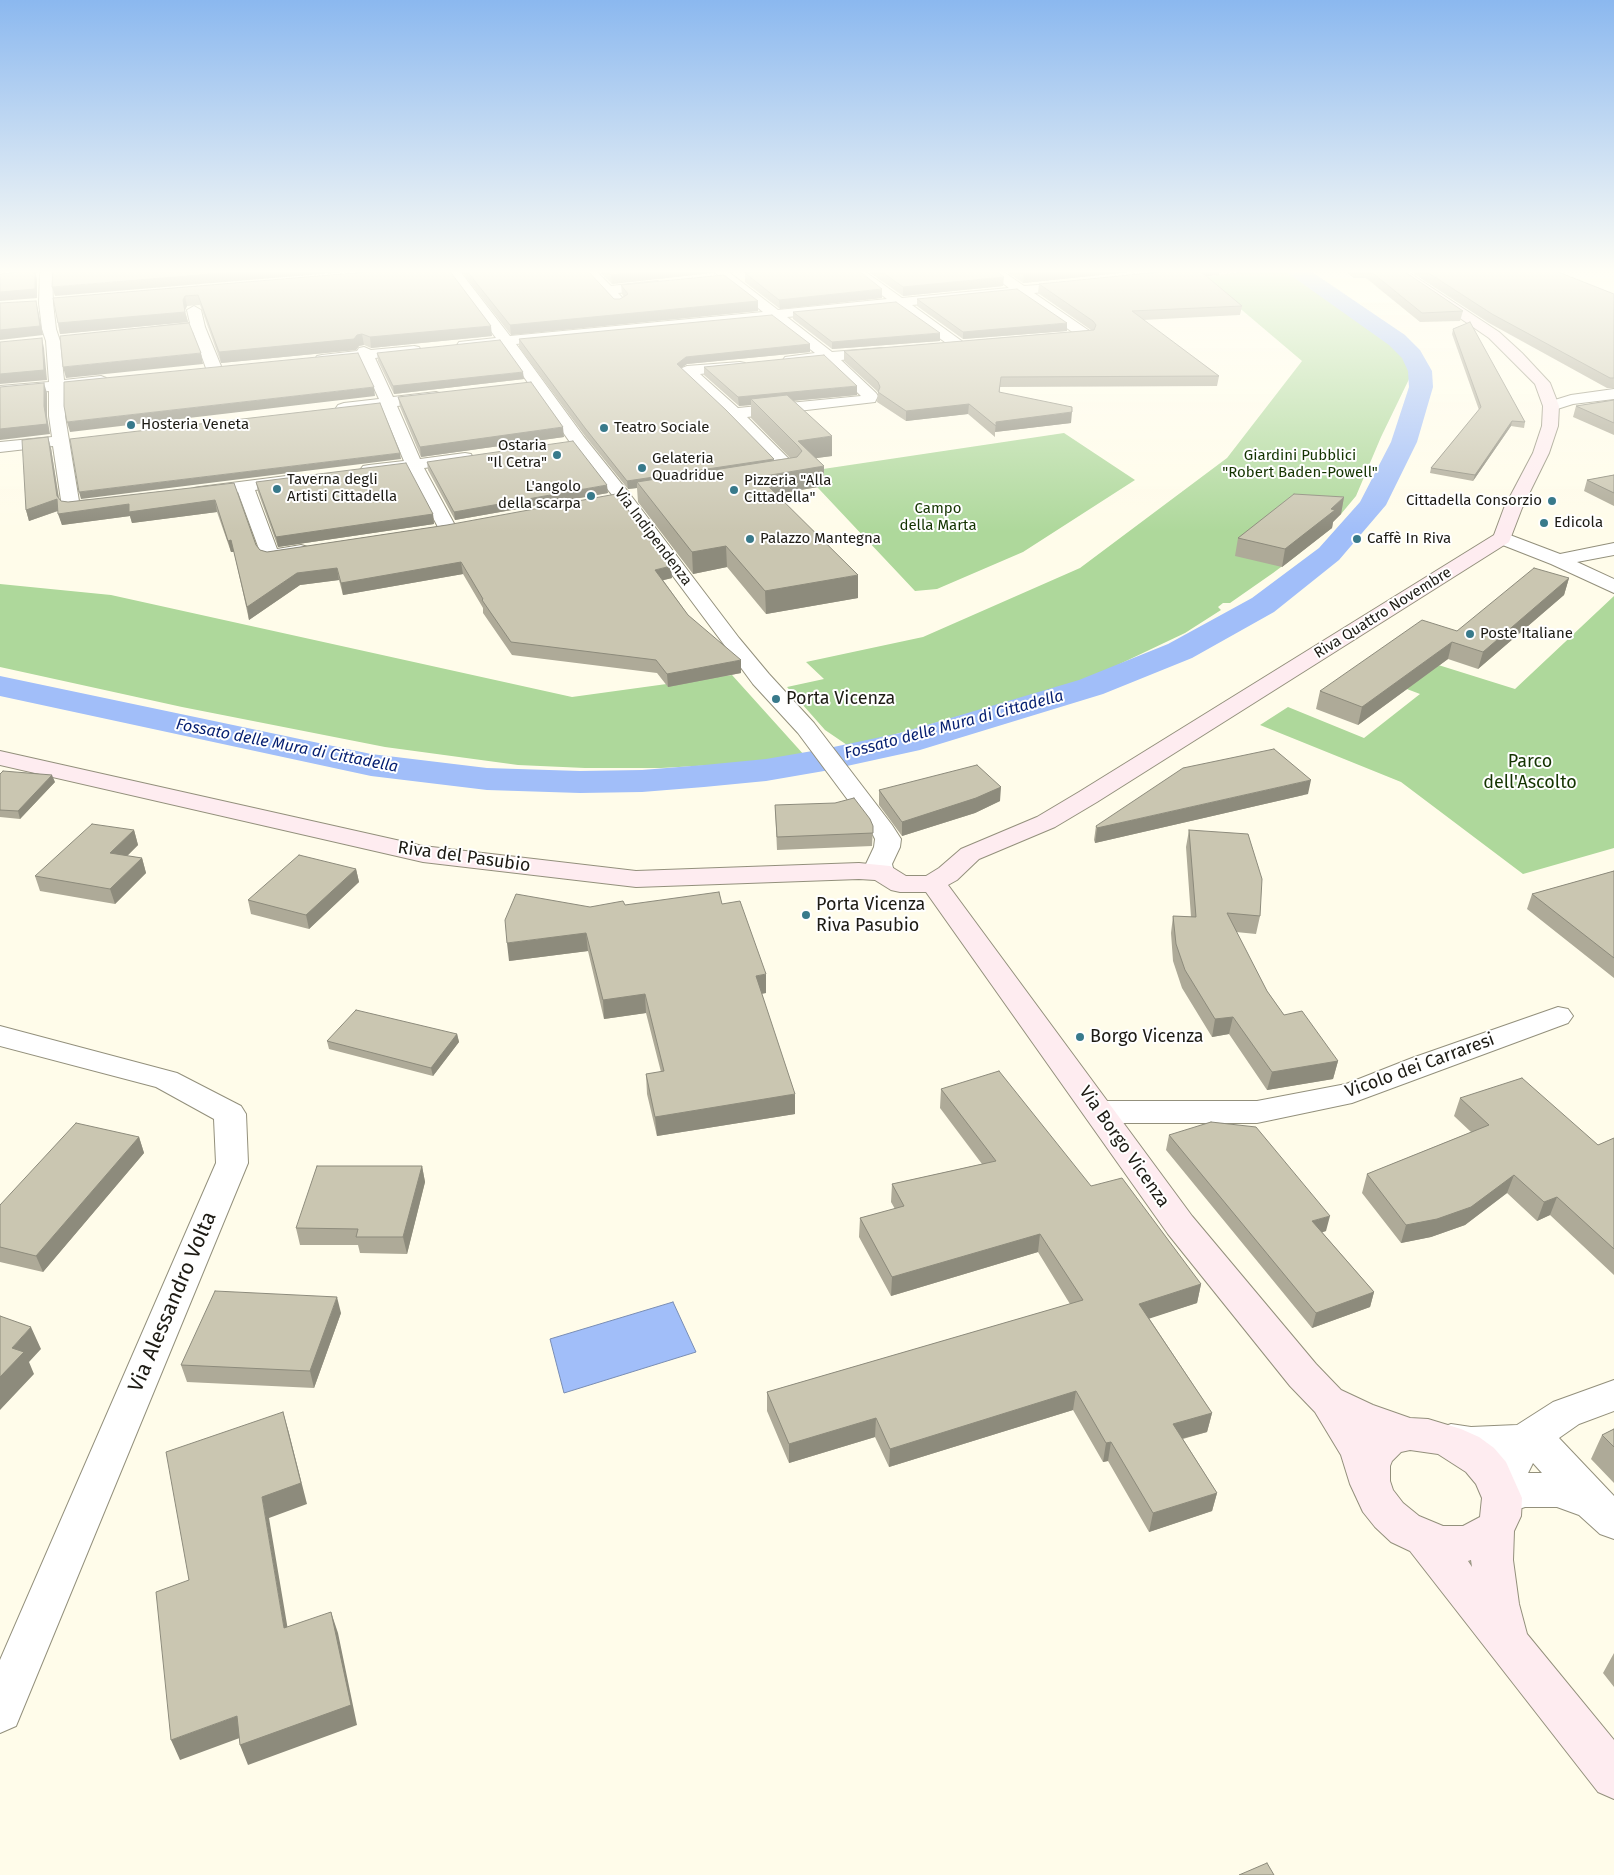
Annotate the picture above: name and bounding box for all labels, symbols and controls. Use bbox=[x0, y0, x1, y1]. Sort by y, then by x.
place label: Hosteria Veneta bbox=[141, 416, 249, 434]
marker: Hosteria Veneta bbox=[125, 419, 137, 431]
place label: Teatro Sociale bbox=[614, 419, 709, 437]
marker: Teatro Sociale bbox=[598, 422, 610, 434]
place label: Ostaria "Il Cetra" bbox=[487, 437, 547, 472]
park label: Giardini Pubblici "Robert Baden-Powell" bbox=[1222, 447, 1378, 482]
marker: Ostaria "Il Cetra" bbox=[551, 449, 563, 461]
place label: Gelateria Quadridue bbox=[652, 450, 724, 485]
marker: Gelateria Quadridue bbox=[636, 462, 648, 474]
place label: Taverna degli Artisti Cittadella bbox=[287, 471, 397, 506]
place label: Pizzeria "Alla Cittadella" bbox=[744, 472, 831, 507]
place label: L'angolo della scarpa bbox=[498, 478, 581, 513]
marker: Taverna degli Artisti Cittadella bbox=[271, 483, 283, 495]
marker: Pizzeria "Alla Cittadella" bbox=[728, 484, 740, 496]
street label: Via Indipendenza bbox=[610, 485, 696, 589]
marker: L'angolo della scarpa bbox=[585, 490, 597, 502]
place label: Cittadella Consorzio bbox=[1406, 492, 1542, 510]
marker: Cittadella Consorzio bbox=[1546, 495, 1558, 507]
park label: Campo della Marta bbox=[899, 500, 977, 535]
place label: Edicola bbox=[1554, 514, 1603, 532]
marker: Edicola bbox=[1538, 517, 1550, 529]
place label: Palazzo Mantegna bbox=[760, 530, 881, 548]
place label: Caffè In Riva bbox=[1367, 530, 1451, 548]
marker: Palazzo Mantegna bbox=[744, 533, 756, 545]
marker: Caffè In Riva bbox=[1351, 533, 1363, 545]
street label: Riva Quattro Novembre bbox=[1311, 563, 1455, 663]
place label: Poste Italiane bbox=[1480, 625, 1573, 643]
marker: Poste Italiane bbox=[1464, 628, 1476, 640]
water label: Fossato delle Mura di Cittadella bbox=[842, 686, 1066, 764]
place label: Porta Vicenza bbox=[786, 688, 895, 710]
marker: Porta Vicenza bbox=[770, 693, 782, 705]
water label: Fossato delle Mura di Cittadella bbox=[174, 715, 400, 777]
park label: Parco dell'Ascolto bbox=[1483, 751, 1577, 794]
street label: Riva del Pasubio bbox=[396, 837, 532, 877]
place label: Porta Vicenza Riva Pasubio bbox=[816, 894, 925, 936]
marker: Porta Vicenza Riva Pasubio bbox=[800, 909, 812, 921]
place label: Borgo Vicenza bbox=[1090, 1026, 1204, 1048]
street label: Vicolo dei Carraresi bbox=[1342, 1029, 1498, 1103]
marker: Borgo Vicenza bbox=[1074, 1031, 1086, 1043]
street label: Via Borgo Vicenza bbox=[1074, 1082, 1174, 1212]
street label: Via Alessandro Volta bbox=[124, 1208, 222, 1396]

